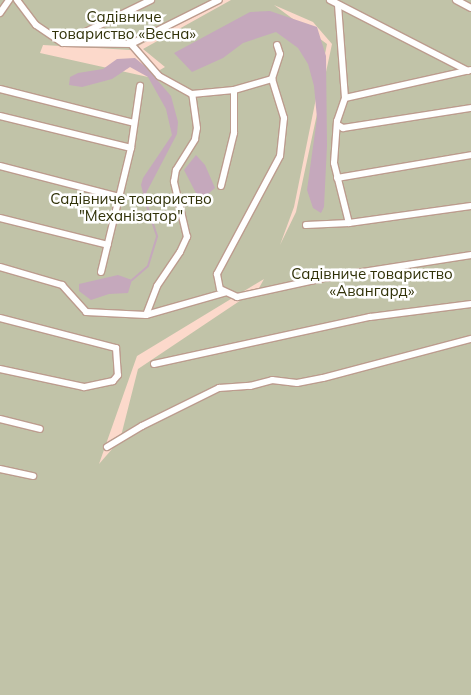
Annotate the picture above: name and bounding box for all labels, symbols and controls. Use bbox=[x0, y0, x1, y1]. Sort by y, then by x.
park label: Садівниче товариство «Весна» bbox=[52, 7, 196, 42]
park label: Садівниче товариство "Механізатор" bbox=[50, 189, 212, 224]
park label: Садівниче товариство «Авангард» bbox=[291, 264, 453, 299]

